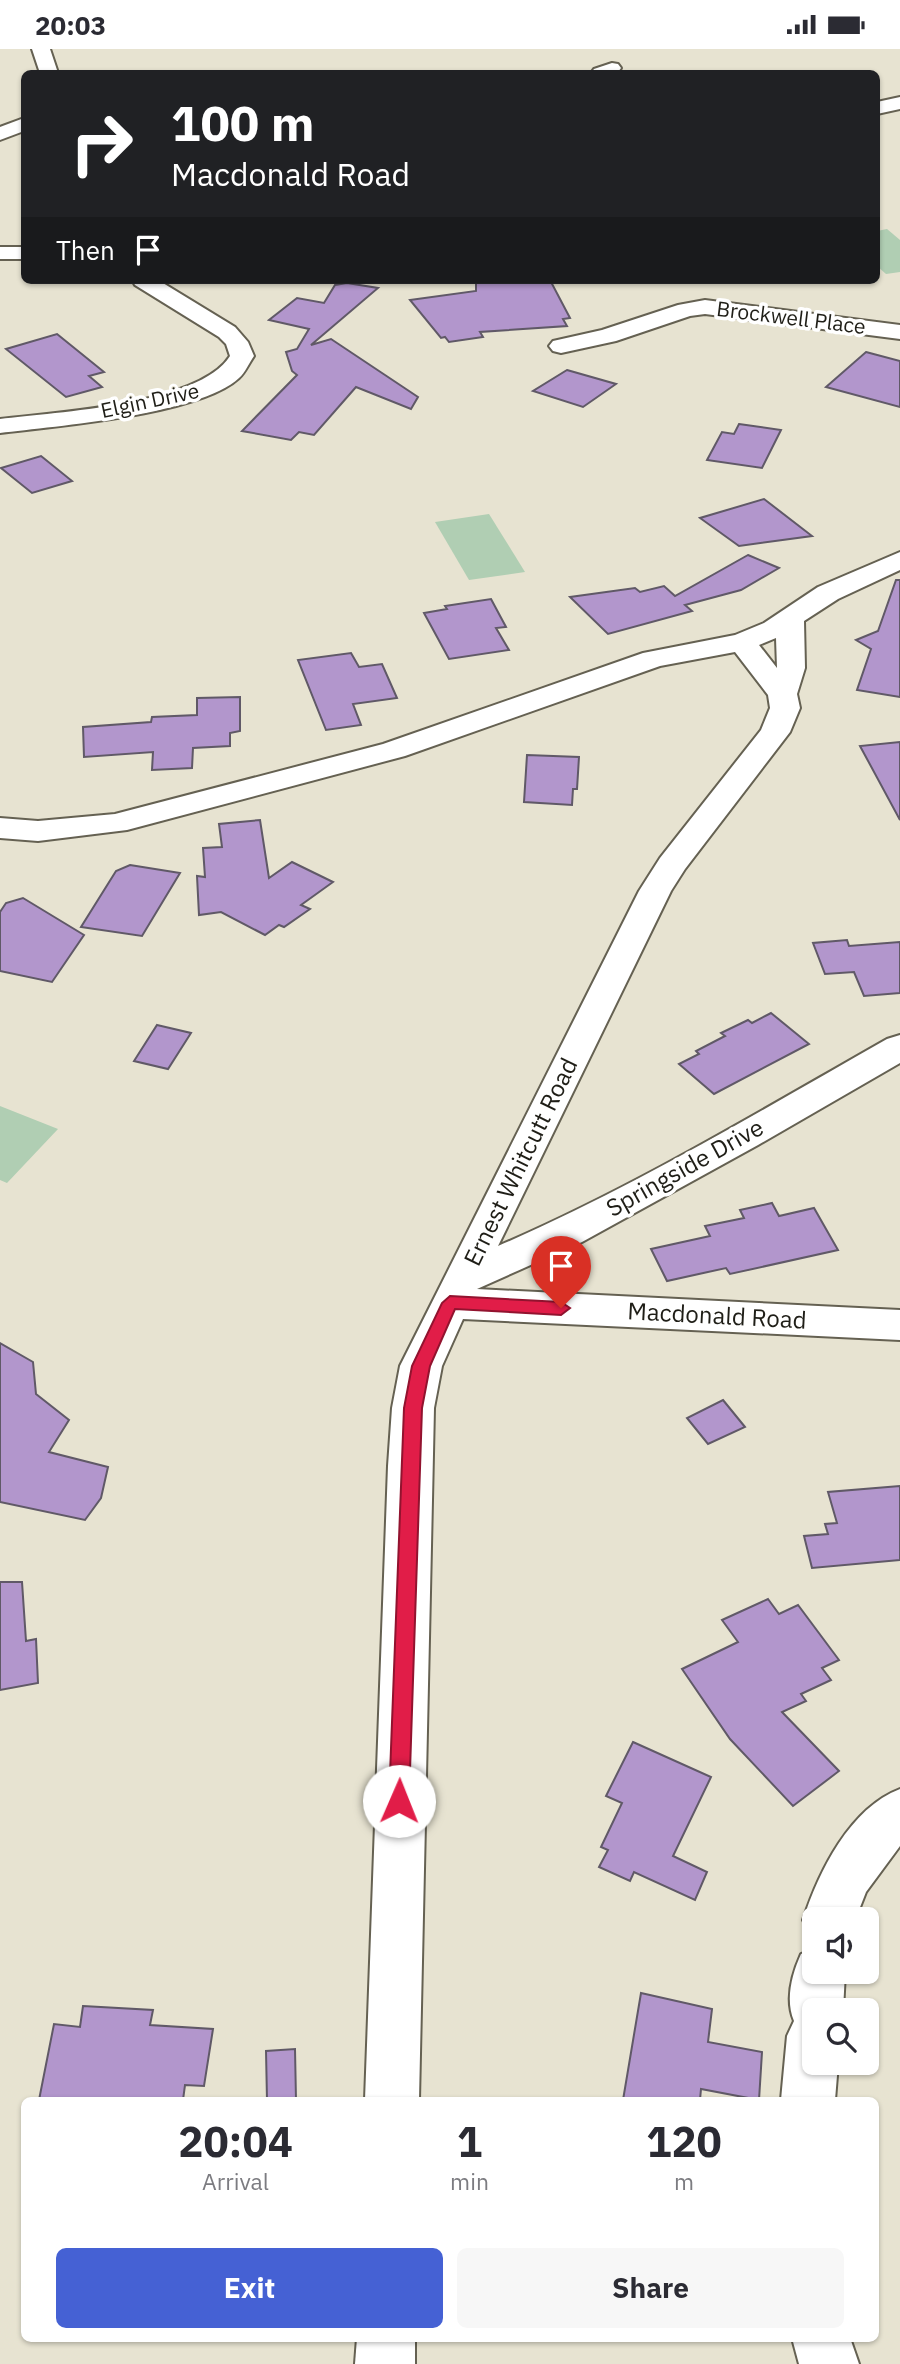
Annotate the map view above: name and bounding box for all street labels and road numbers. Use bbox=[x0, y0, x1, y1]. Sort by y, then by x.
street label: Brockwell Place bbox=[715, 294, 867, 340]
street label: Elgin Drive bbox=[98, 376, 202, 424]
street label: Ernest Whitcutt Road bbox=[456, 1052, 584, 1271]
street label: Springside Drive bbox=[600, 1111, 769, 1224]
street label: Macdonald Road bbox=[627, 1294, 807, 1336]

